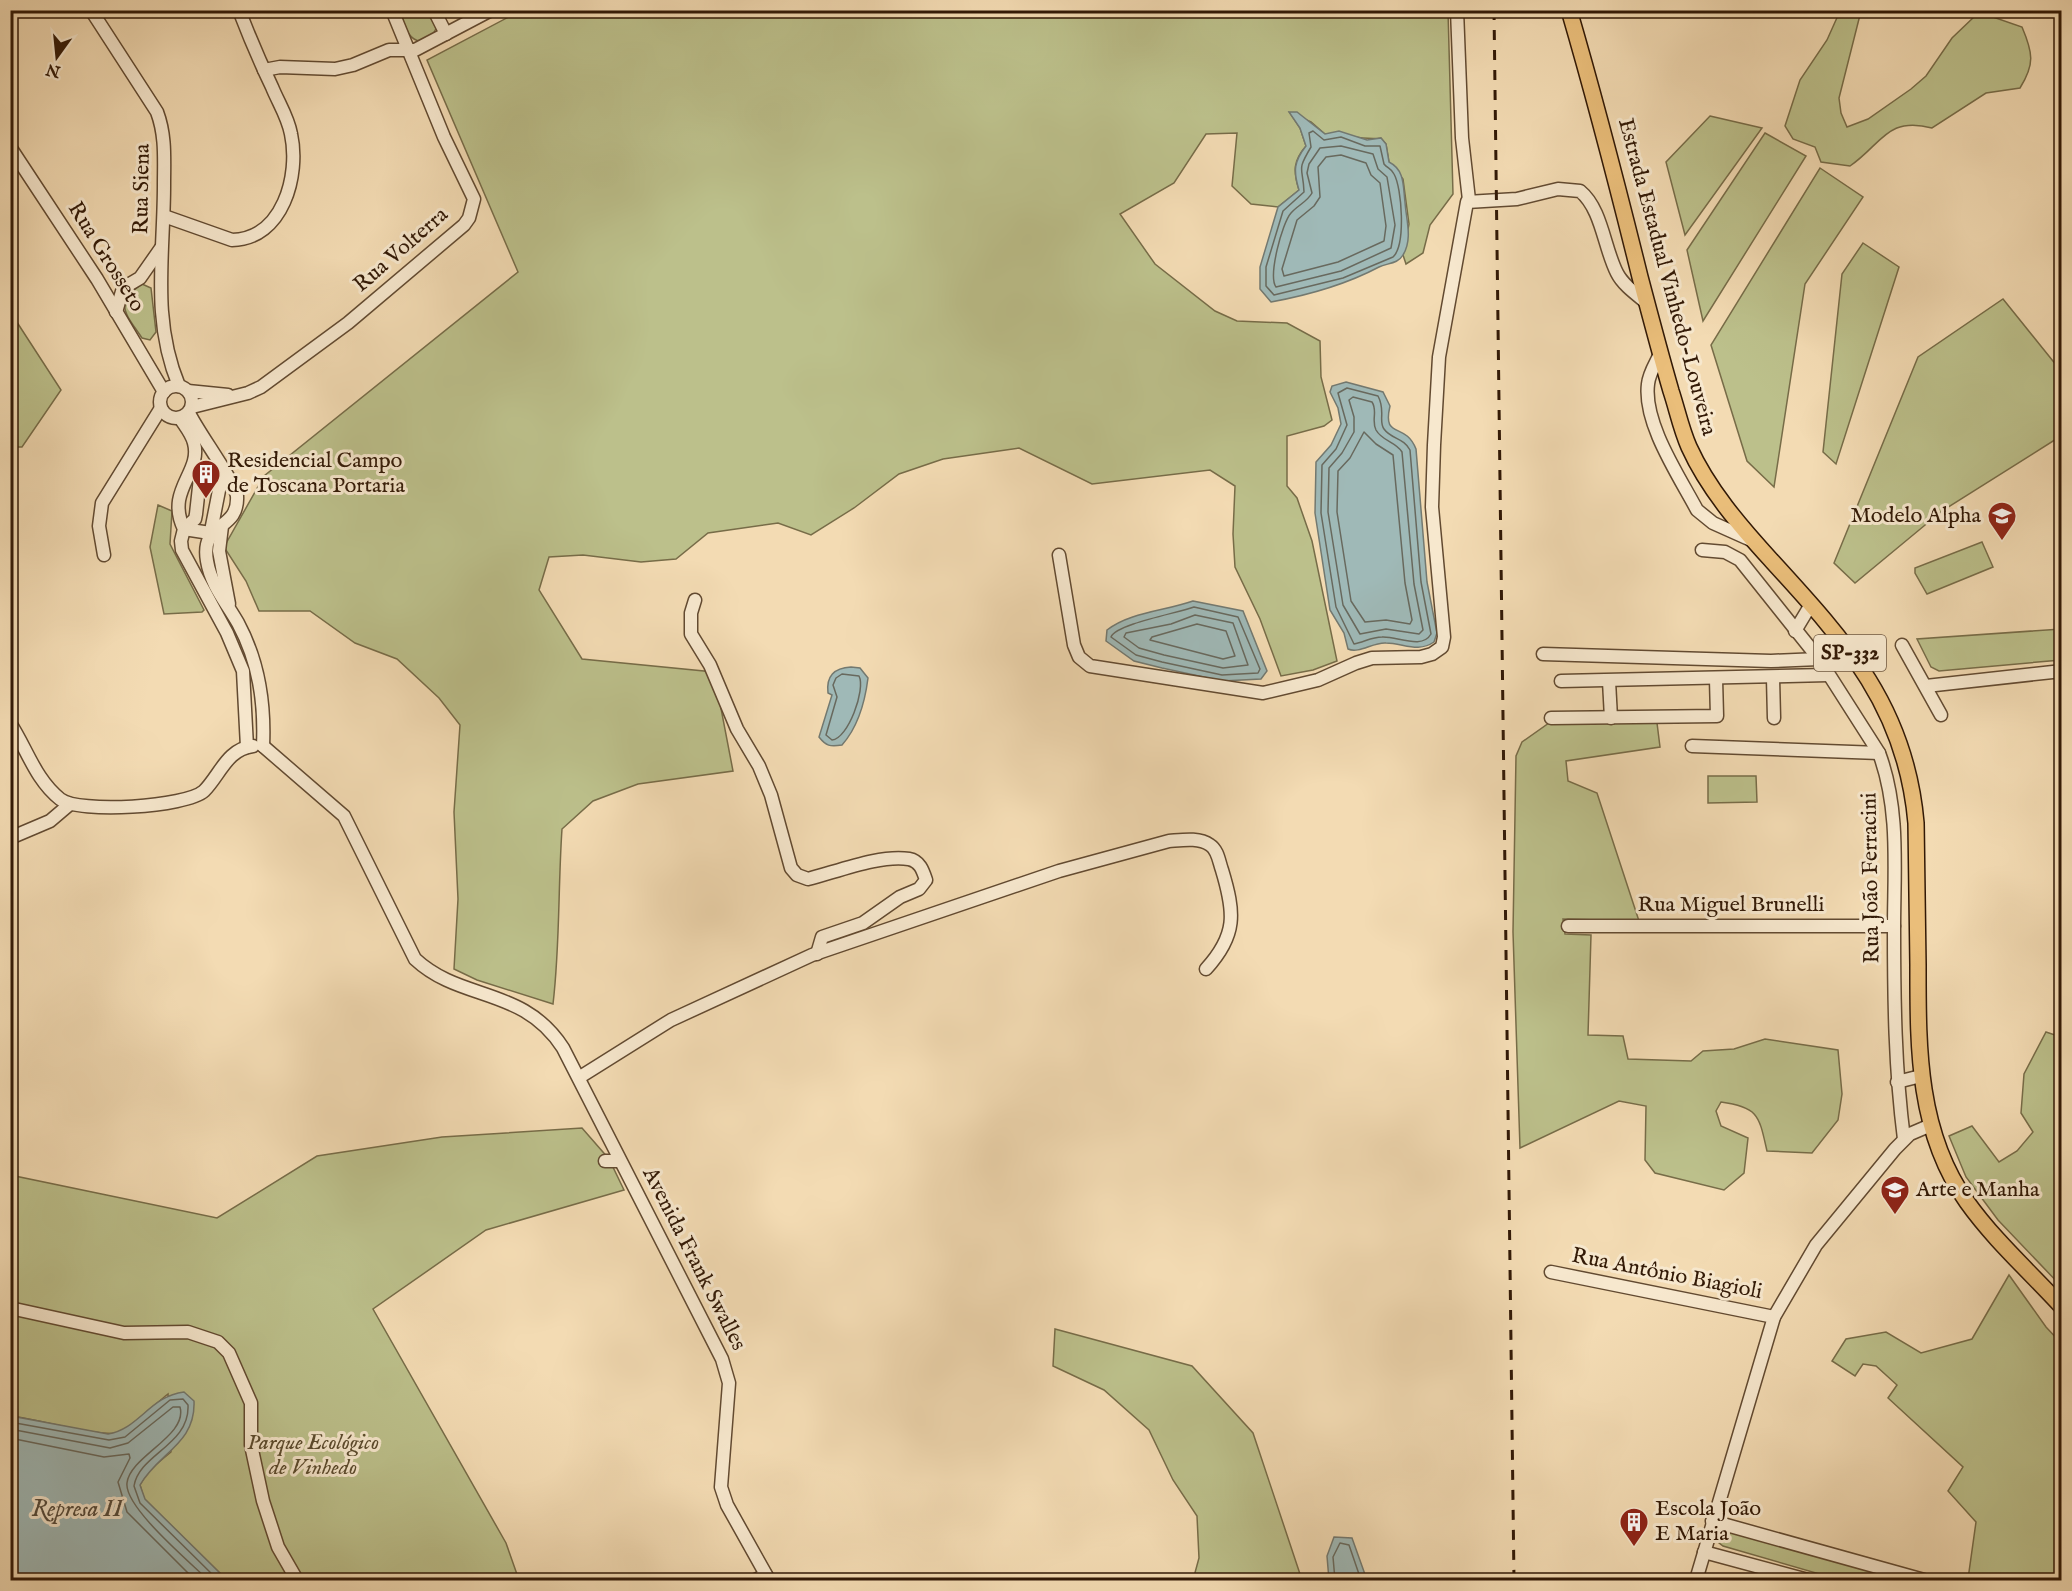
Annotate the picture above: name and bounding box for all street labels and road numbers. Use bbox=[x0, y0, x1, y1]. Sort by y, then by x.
street label: Estrada Estadual Vinhedo-Louveira bbox=[1611, 115, 1723, 439]
street label: Rua Siena bbox=[127, 143, 157, 235]
street label: Rua Grosseto bbox=[61, 197, 151, 317]
street label: Rua Volterra bbox=[348, 201, 455, 299]
road number: SP-332 bbox=[1814, 635, 1886, 671]
street label: Rua João Ferracini bbox=[1856, 792, 1886, 964]
street label: Rua Miguel Brunelli bbox=[1638, 891, 1825, 919]
street label: Avenida Frank Swalles bbox=[635, 1162, 752, 1355]
street label: Rua Antônio Biagioli bbox=[1569, 1242, 1765, 1306]

